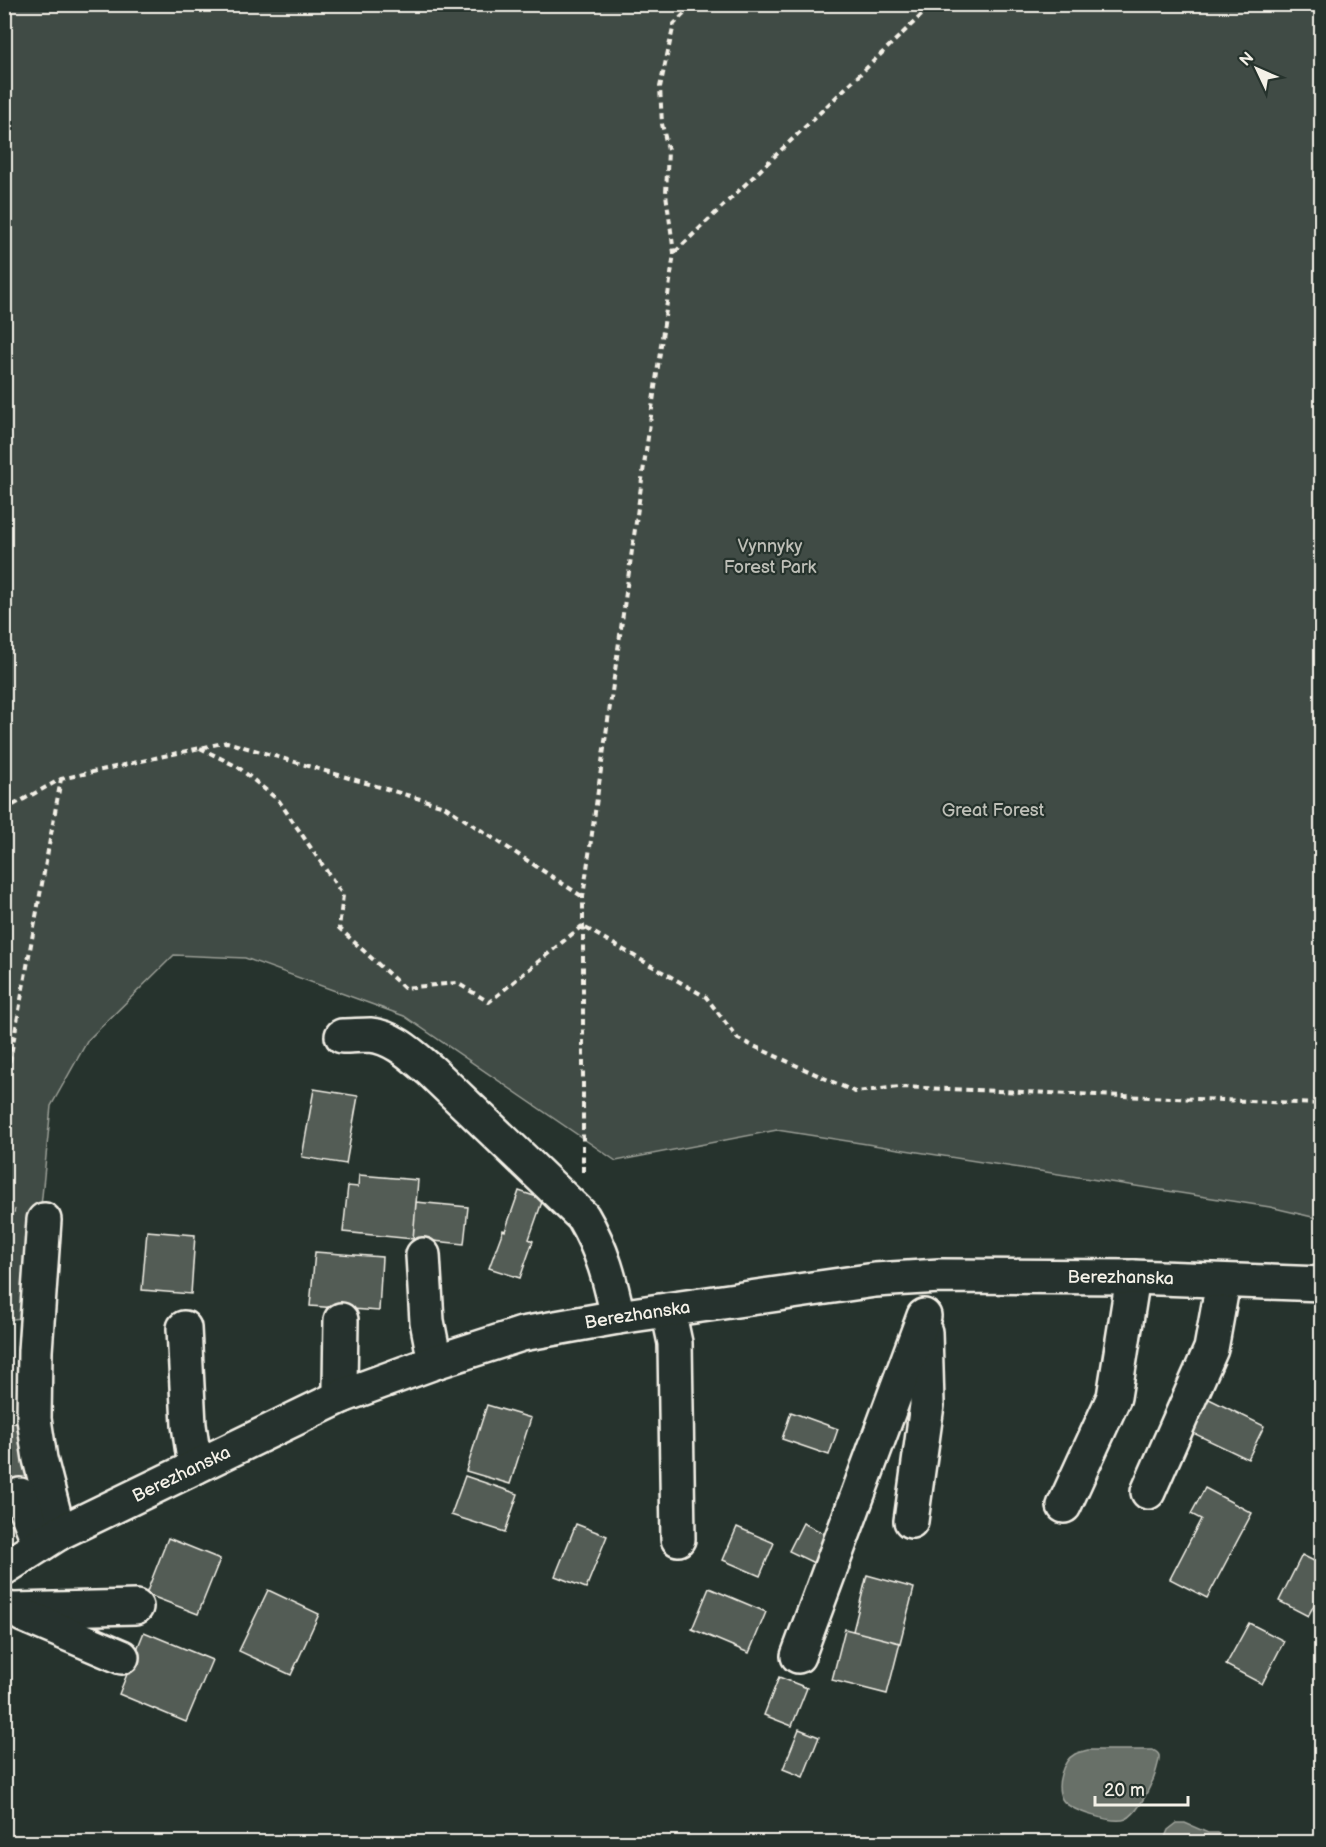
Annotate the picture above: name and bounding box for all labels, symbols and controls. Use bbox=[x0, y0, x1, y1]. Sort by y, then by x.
north arrow bbox=[1227, 39, 1287, 99]
text: N bbox=[1236, 49, 1258, 71]
park label: Vynnyky Forest Park bbox=[724, 536, 816, 578]
park label: Great Forest bbox=[942, 800, 1045, 821]
street label: Berezhanska bbox=[1067, 1266, 1174, 1289]
street label: Berezhanska bbox=[583, 1296, 691, 1333]
street label: Berezhanska bbox=[129, 1441, 234, 1506]
scale bar bbox=[1095, 1769, 1188, 1807]
text: 20 m bbox=[1104, 1780, 1145, 1801]

